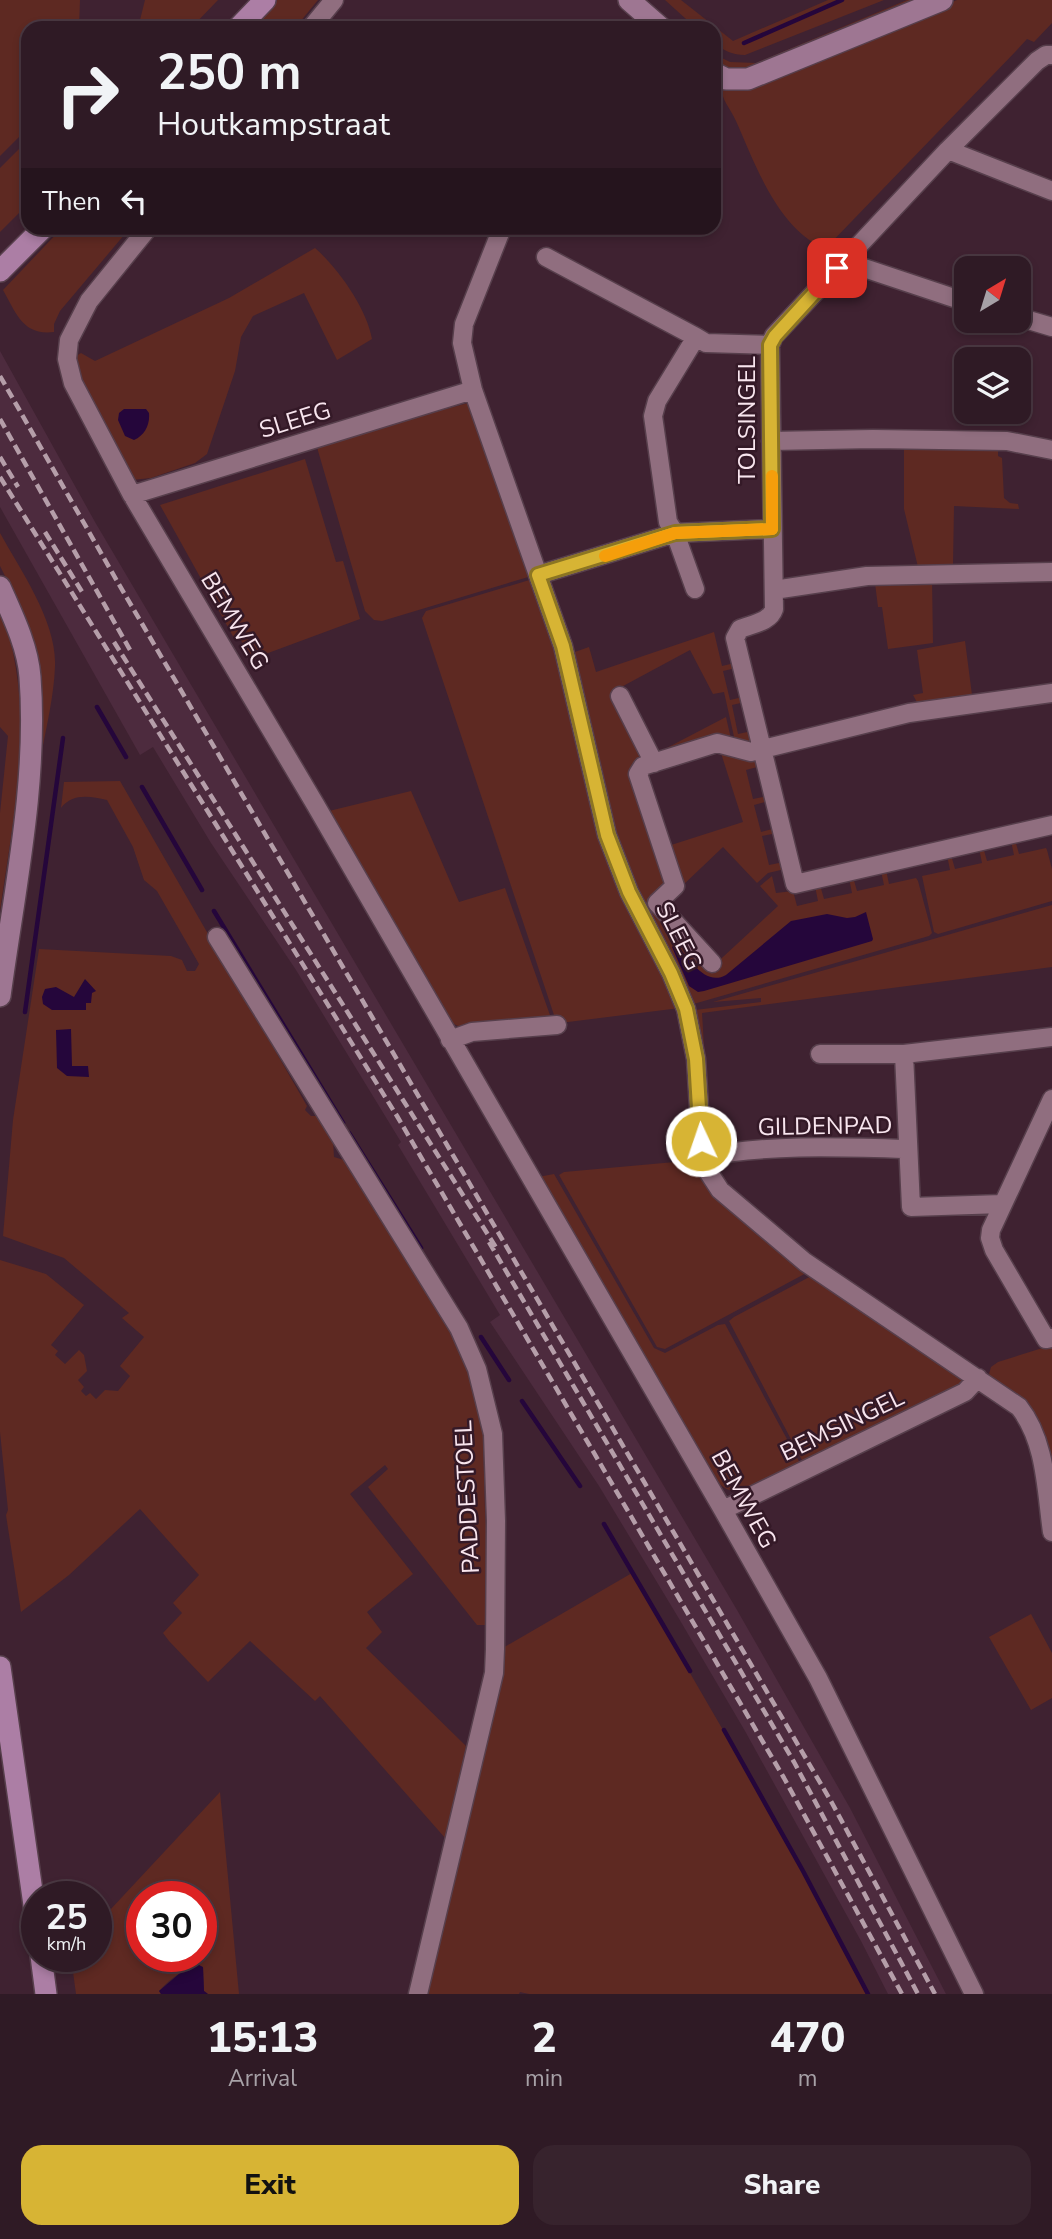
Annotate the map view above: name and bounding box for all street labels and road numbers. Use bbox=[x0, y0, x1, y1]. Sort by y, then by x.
street label: TOLSINGEL bbox=[731, 356, 763, 484]
street label: SLEEG bbox=[255, 394, 335, 446]
street label: BEMWEG bbox=[193, 566, 277, 676]
street label: SLEEG bbox=[648, 896, 710, 976]
street label: GILDENPAD bbox=[757, 1109, 893, 1143]
street label: BEMSINGEL bbox=[775, 1381, 909, 1469]
street label: PADDESTOEL bbox=[447, 1419, 487, 1575]
street label: BEMWEG bbox=[704, 1444, 784, 1554]

